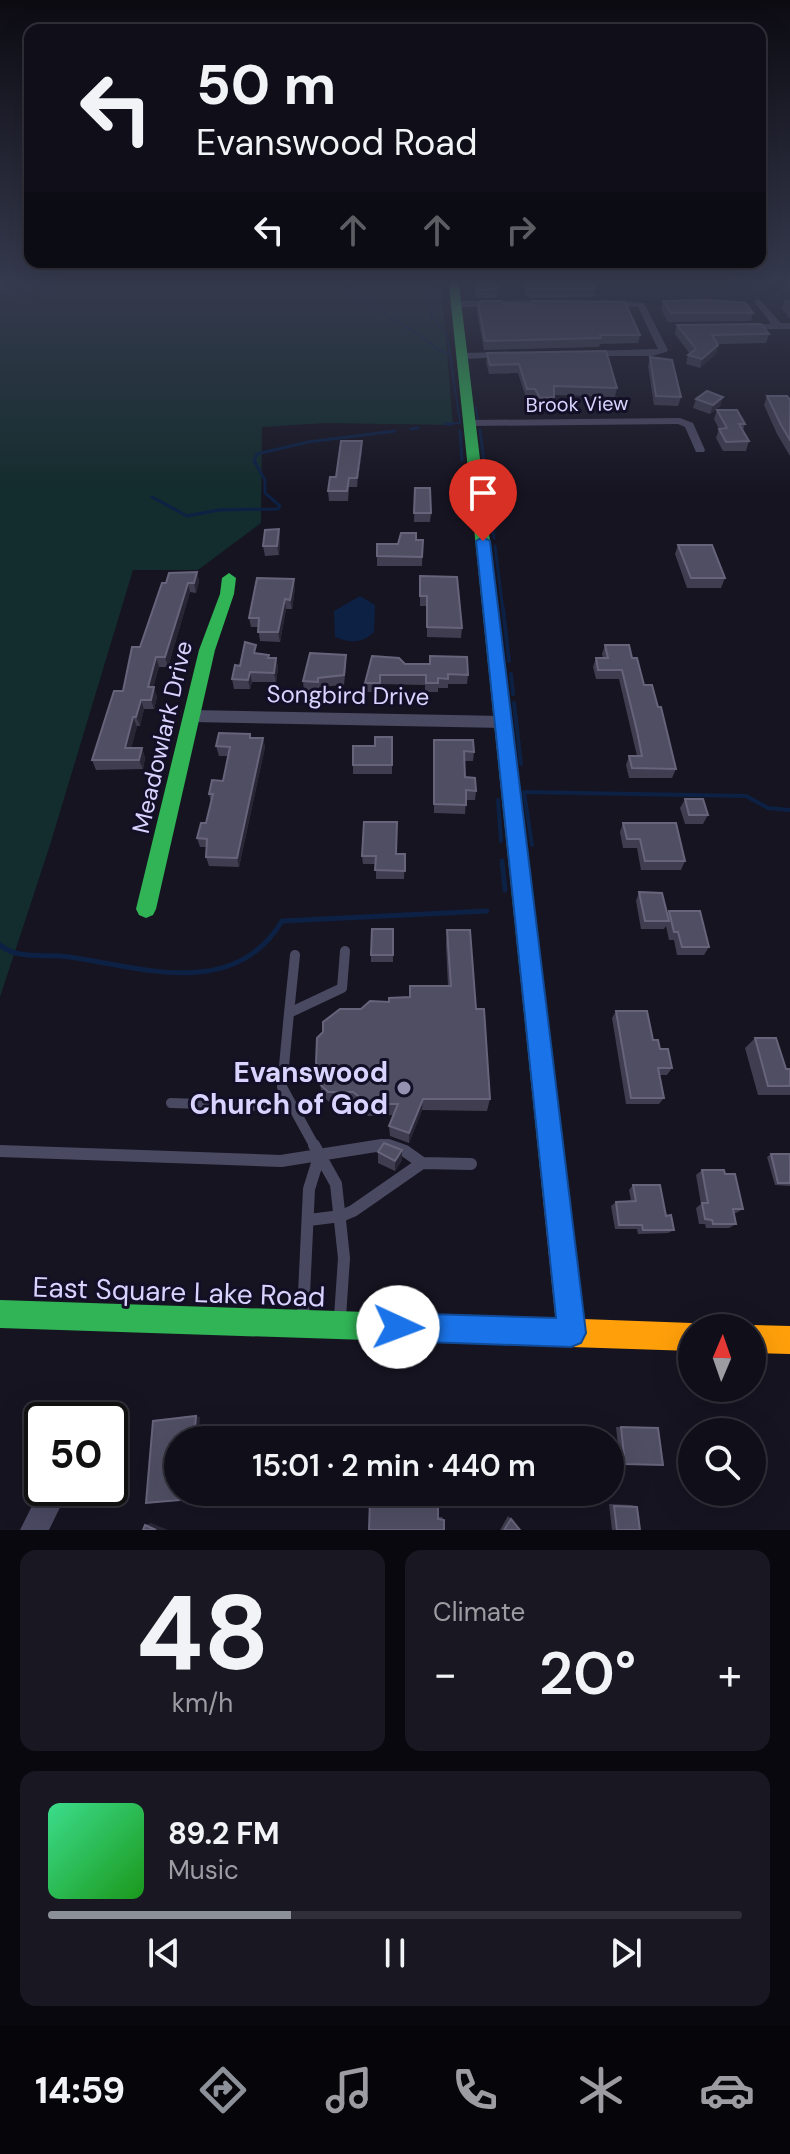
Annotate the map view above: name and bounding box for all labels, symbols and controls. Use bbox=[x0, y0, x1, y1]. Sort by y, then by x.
text: 50 m bbox=[196, 48, 336, 121]
icon: left bbox=[64, 56, 168, 160]
text: Evanswood Road bbox=[196, 119, 477, 166]
icon: left bbox=[247, 208, 291, 252]
icon: ahead bbox=[331, 208, 375, 252]
icon: ahead bbox=[415, 208, 459, 252]
icon: right bbox=[499, 208, 543, 252]
street label: Brook View bbox=[525, 390, 629, 418]
pin bbox=[449, 459, 517, 541]
icon: arrive bbox=[461, 471, 505, 515]
street label: Meadowlark Drive bbox=[125, 638, 199, 836]
street label: Songbird Drive bbox=[266, 678, 430, 712]
place label: Evanswood Church of God bbox=[189, 1054, 388, 1123]
marker: Evanswood Church of God bbox=[395, 1079, 413, 1097]
street label: East Square Lake Road bbox=[32, 1268, 326, 1316]
position arrow bbox=[356, 1285, 440, 1369]
north arrow bbox=[678, 1314, 766, 1402]
map controls bbox=[678, 1314, 766, 1506]
speed limit sign: 50 bbox=[24, 1402, 128, 1506]
button: search bbox=[678, 1418, 766, 1506]
text: 15:01 · 2 min · 440 m bbox=[252, 1446, 536, 1485]
text: 48 bbox=[136, 1566, 269, 1701]
text: Climate bbox=[433, 1595, 525, 1629]
text: 20° bbox=[539, 1634, 636, 1713]
text: − bbox=[433, 1645, 457, 1703]
text: + bbox=[718, 1645, 742, 1703]
text: km/h bbox=[172, 1686, 233, 1720]
text: 89.2 FM bbox=[168, 1814, 280, 1853]
text: Music bbox=[168, 1853, 239, 1887]
icon: previous bbox=[142, 1931, 186, 1975]
icon: pause bbox=[373, 1931, 417, 1975]
icon: next bbox=[604, 1931, 648, 1975]
icon: directions bbox=[195, 2062, 251, 2118]
icon: music bbox=[321, 2062, 377, 2118]
icon: phone bbox=[447, 2062, 503, 2118]
icon: climate bbox=[573, 2062, 629, 2118]
icon: car bbox=[699, 2062, 755, 2118]
text: 14:59 bbox=[35, 2067, 125, 2114]

